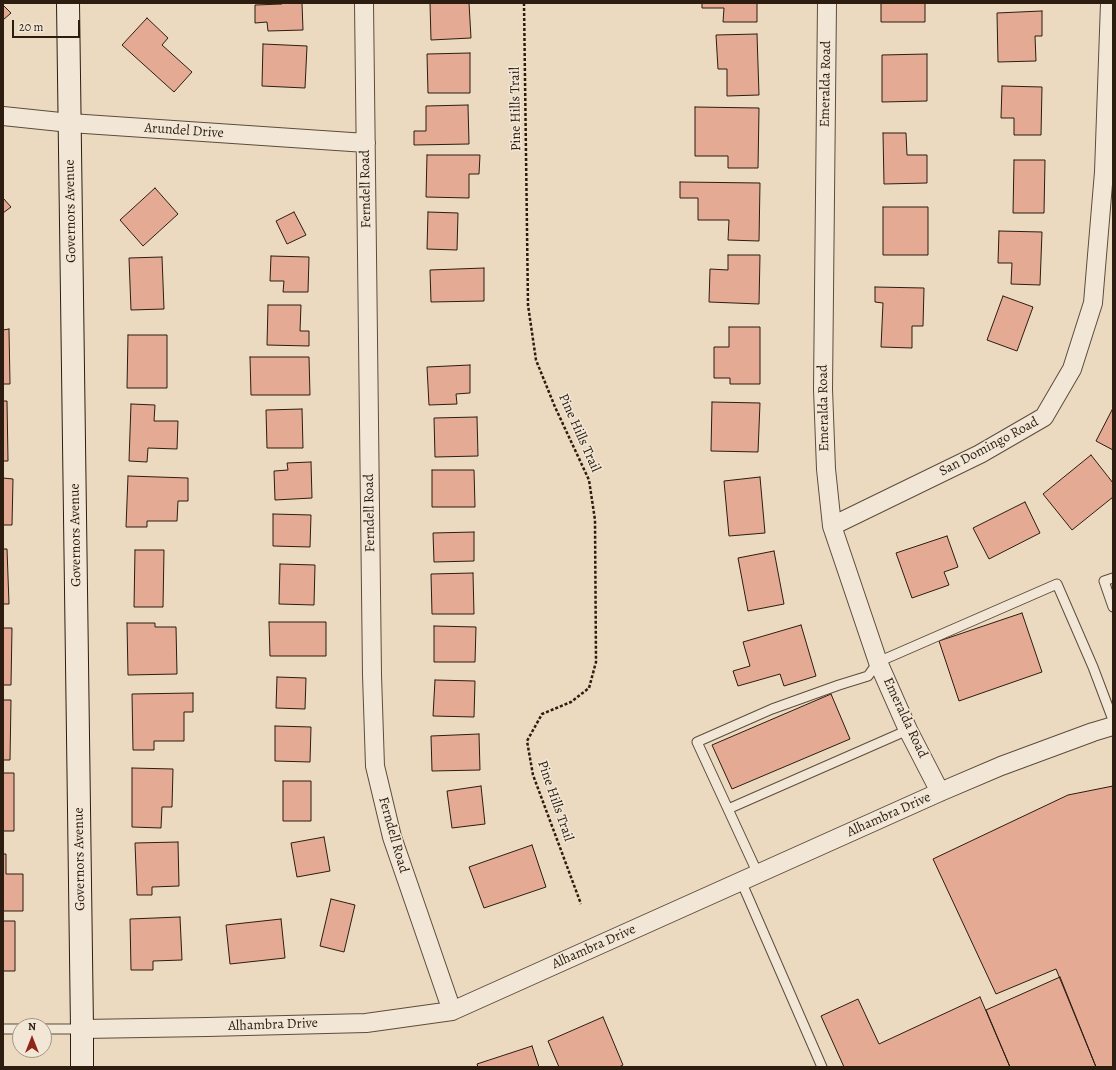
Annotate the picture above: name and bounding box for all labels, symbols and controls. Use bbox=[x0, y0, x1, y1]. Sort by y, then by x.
scale bar bbox=[14, 12, 82, 38]
text: 20 m bbox=[19, 19, 43, 35]
street label: Emeralda Road bbox=[817, 40, 835, 128]
street label: Pine Hills Trail bbox=[507, 67, 525, 151]
street label: Arundel Drive bbox=[144, 120, 224, 142]
street label: Ferndell Road bbox=[357, 150, 375, 228]
street label: Governors Avenue bbox=[62, 159, 80, 263]
street label: Emeralda Road bbox=[815, 364, 833, 452]
street label: Pine Hills Trail bbox=[554, 391, 604, 475]
street label: San Domingo Road bbox=[936, 414, 1042, 480]
street label: Ferndell Road bbox=[361, 474, 379, 552]
street label: Governors Avenue bbox=[67, 483, 85, 587]
street label: Emeralda Road bbox=[879, 675, 931, 761]
street label: Pine Hills Trail bbox=[533, 758, 577, 844]
street label: Alhambra Drive bbox=[844, 789, 934, 841]
street label: Ferndell Road bbox=[374, 795, 412, 875]
street label: Governors Avenue bbox=[71, 807, 89, 911]
street label: Alhambra Drive bbox=[549, 921, 639, 973]
street label: Alhambra Drive bbox=[228, 1015, 318, 1035]
north arrow bbox=[12, 1018, 52, 1058]
text: N bbox=[28, 1019, 36, 1034]

